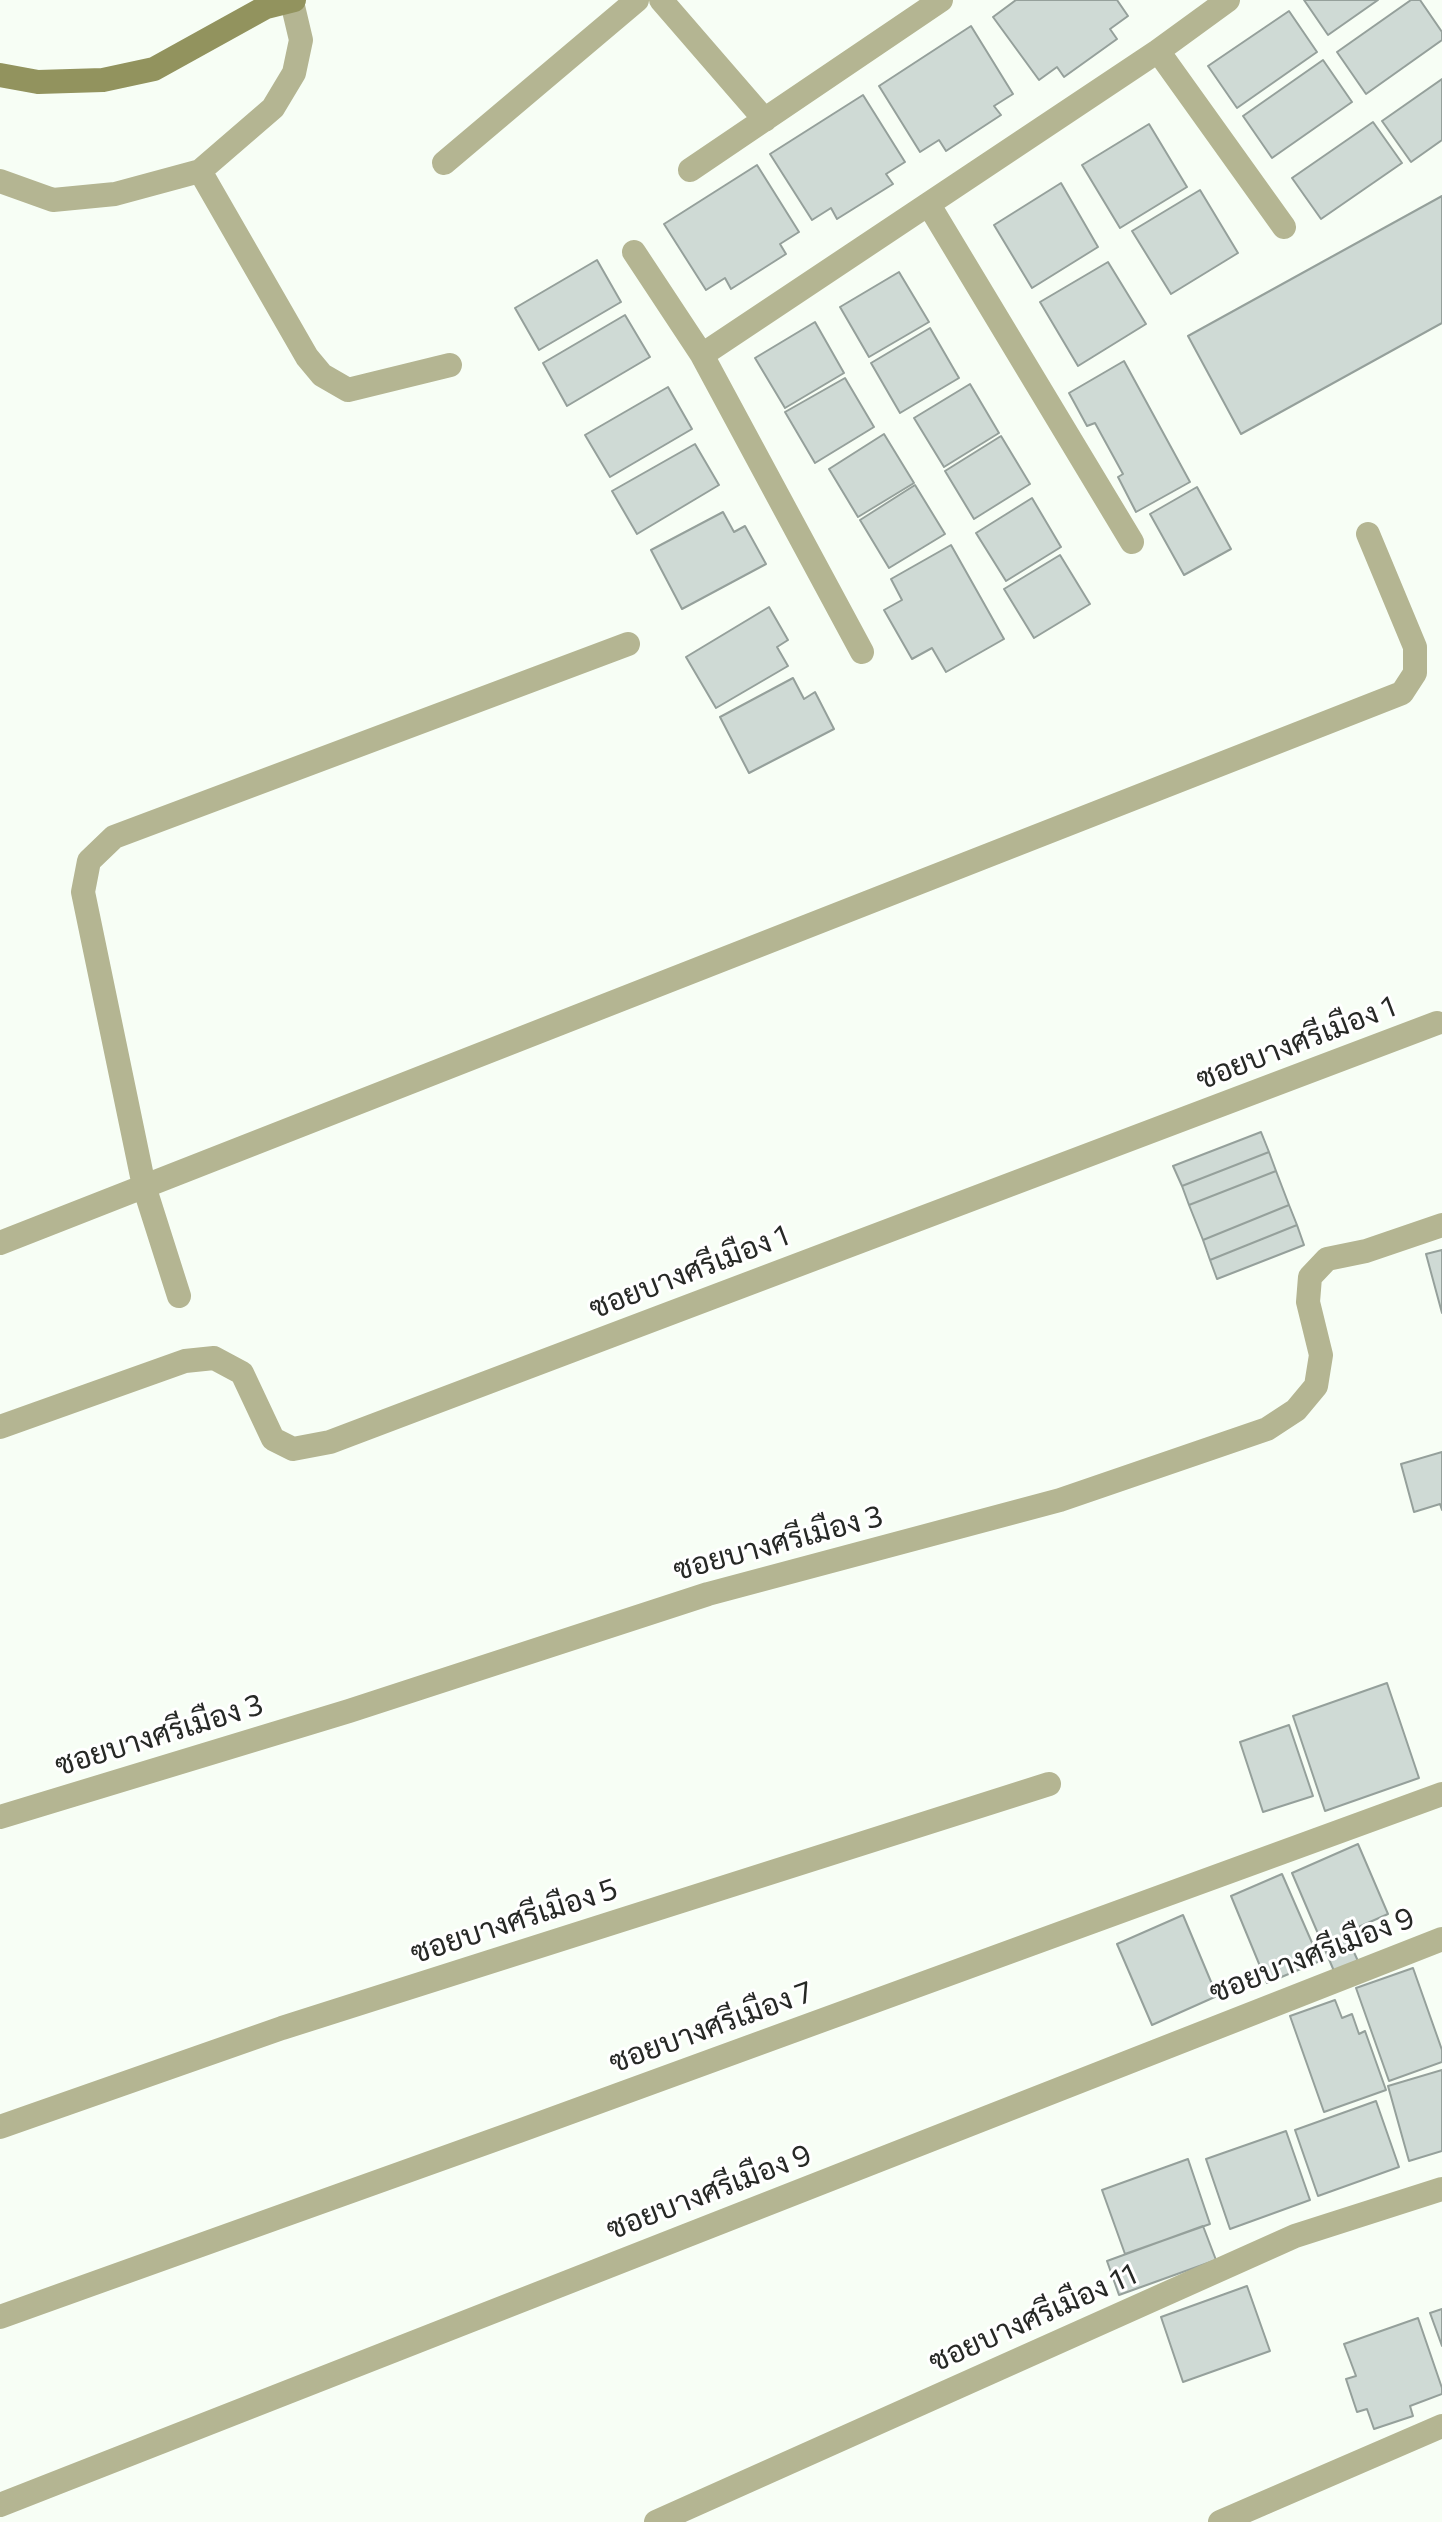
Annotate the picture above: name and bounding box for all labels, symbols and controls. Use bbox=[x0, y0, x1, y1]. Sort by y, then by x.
street label: ซอยบางศรีเมือง 1 bbox=[1191, 988, 1401, 1098]
street label: ซอยบางศรีเมือง 1 bbox=[584, 1217, 794, 1327]
street label: ซอยบางศรีเมือง 3 bbox=[669, 1498, 887, 1588]
street label: ซอยบางศรีเมือง 3 bbox=[51, 1686, 267, 1784]
street label: ซอยบางศรีเมือง 5 bbox=[406, 1871, 622, 1971]
street label: ซอยบางศรีเมือง 9 bbox=[1205, 1899, 1419, 2011]
street label: ซอยบางศรีเมือง 7 bbox=[604, 1974, 818, 2080]
street label: ซอยบางศรีเมือง 9 bbox=[602, 2136, 816, 2248]
street label: ซอยบางศรีเมือง 11 bbox=[924, 2256, 1142, 2380]

